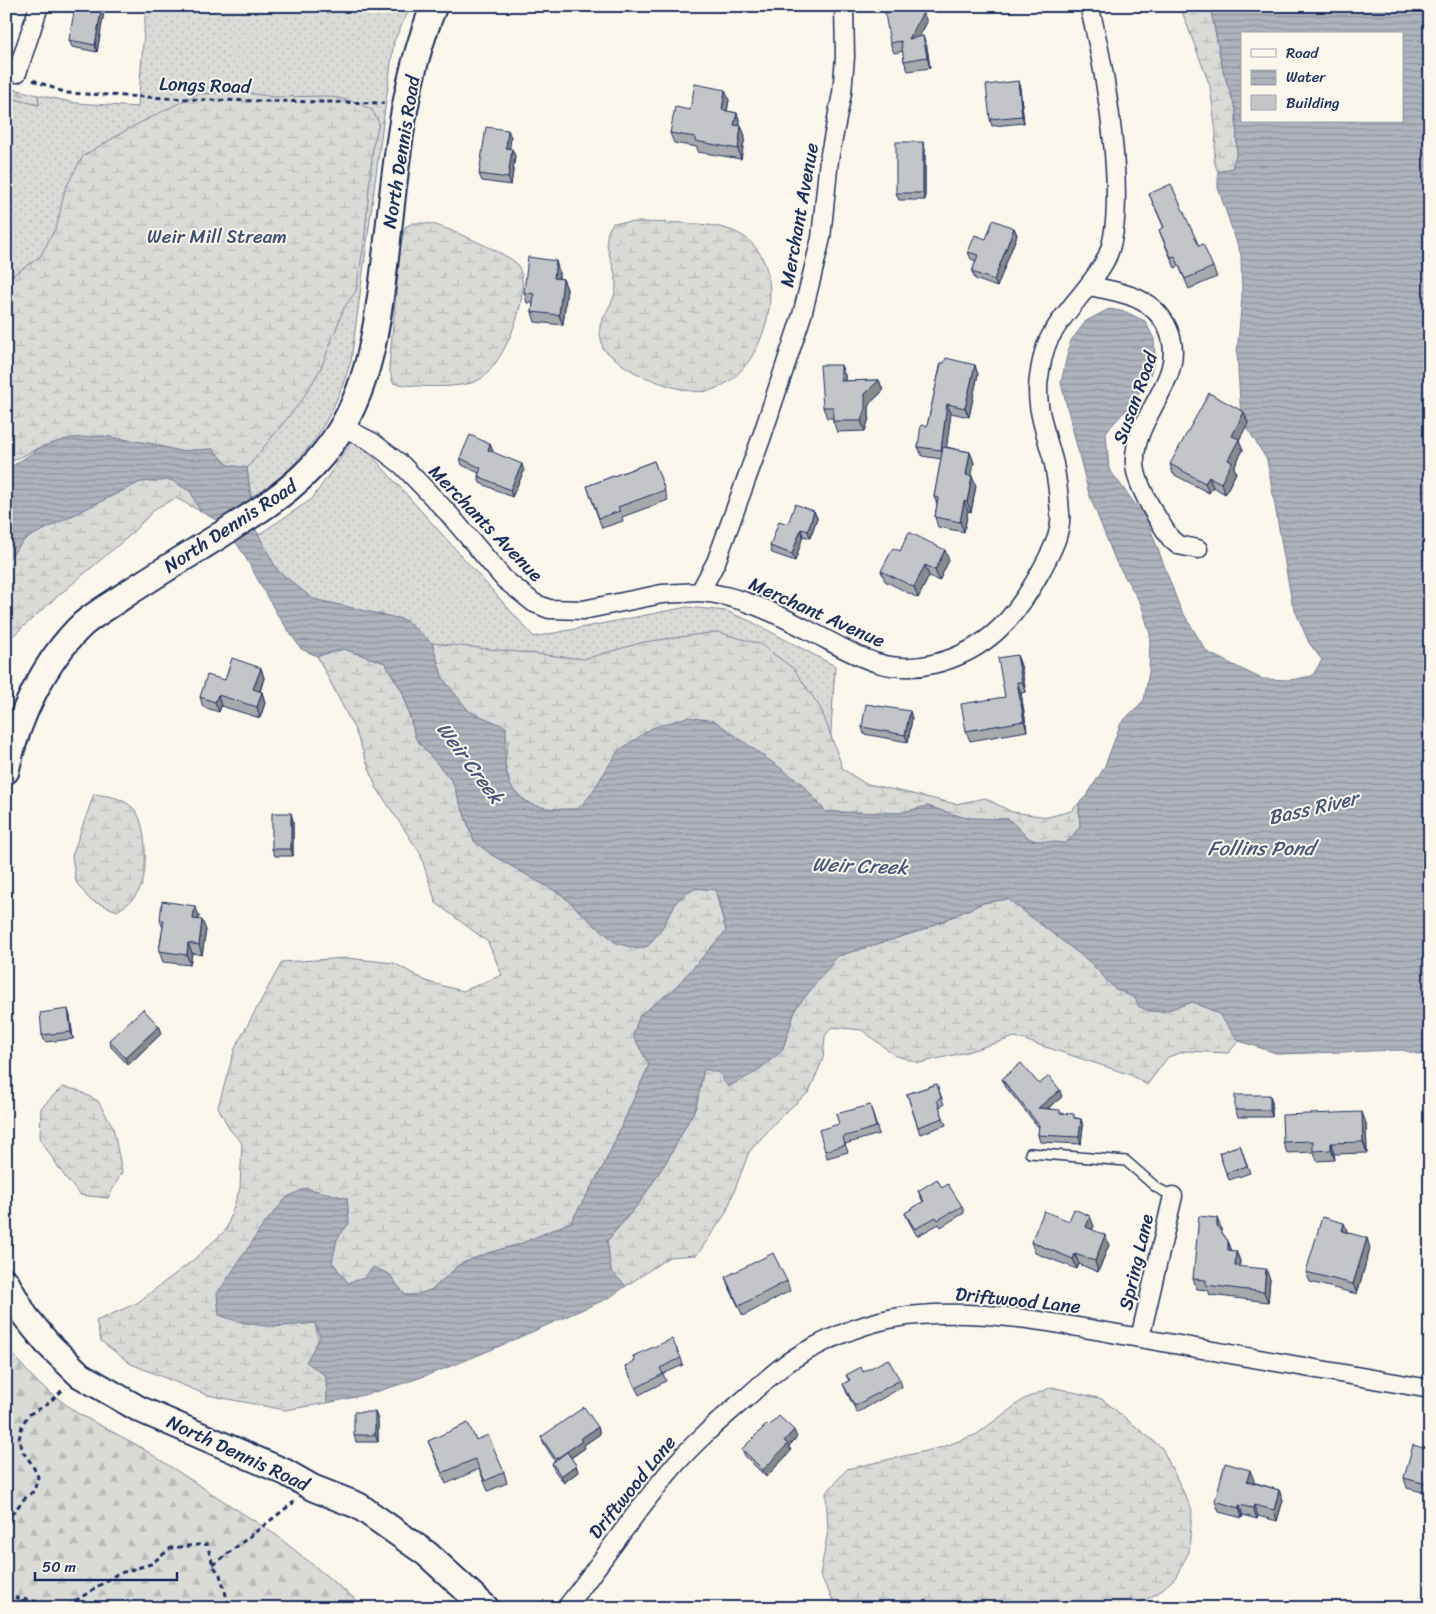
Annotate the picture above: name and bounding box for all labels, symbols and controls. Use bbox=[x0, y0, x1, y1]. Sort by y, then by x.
legend bbox=[1241, 32, 1404, 122]
text: Road bbox=[1286, 40, 1319, 66]
text: Water bbox=[1286, 64, 1326, 90]
street label: Longs Road bbox=[159, 67, 253, 103]
street label: North Dennis Road bbox=[373, 71, 430, 231]
text: Building bbox=[1286, 90, 1340, 116]
street label: Merchant Avenue bbox=[770, 140, 828, 290]
park label: Weir Mill Stream bbox=[147, 220, 287, 253]
street label: Susan Road bbox=[1103, 345, 1168, 449]
street label: Merchants Avenue bbox=[421, 456, 551, 590]
street label: North Dennis Road bbox=[156, 469, 305, 582]
street label: Merchant Avenue bbox=[744, 567, 891, 657]
water label: Weir Creek bbox=[427, 714, 514, 813]
water label: Bass River bbox=[1265, 780, 1365, 835]
water label: Follins Pond bbox=[1208, 831, 1320, 866]
water label: Weir Creek bbox=[811, 847, 910, 885]
street label: Spring Lane bbox=[1109, 1211, 1163, 1313]
street label: Driftwood Lane bbox=[954, 1277, 1083, 1323]
street label: North Dennis Road bbox=[161, 1405, 317, 1501]
street label: Driftwood Lane bbox=[580, 1428, 685, 1546]
scale bar bbox=[35, 1549, 178, 1581]
text: 50 m bbox=[42, 1554, 77, 1580]

